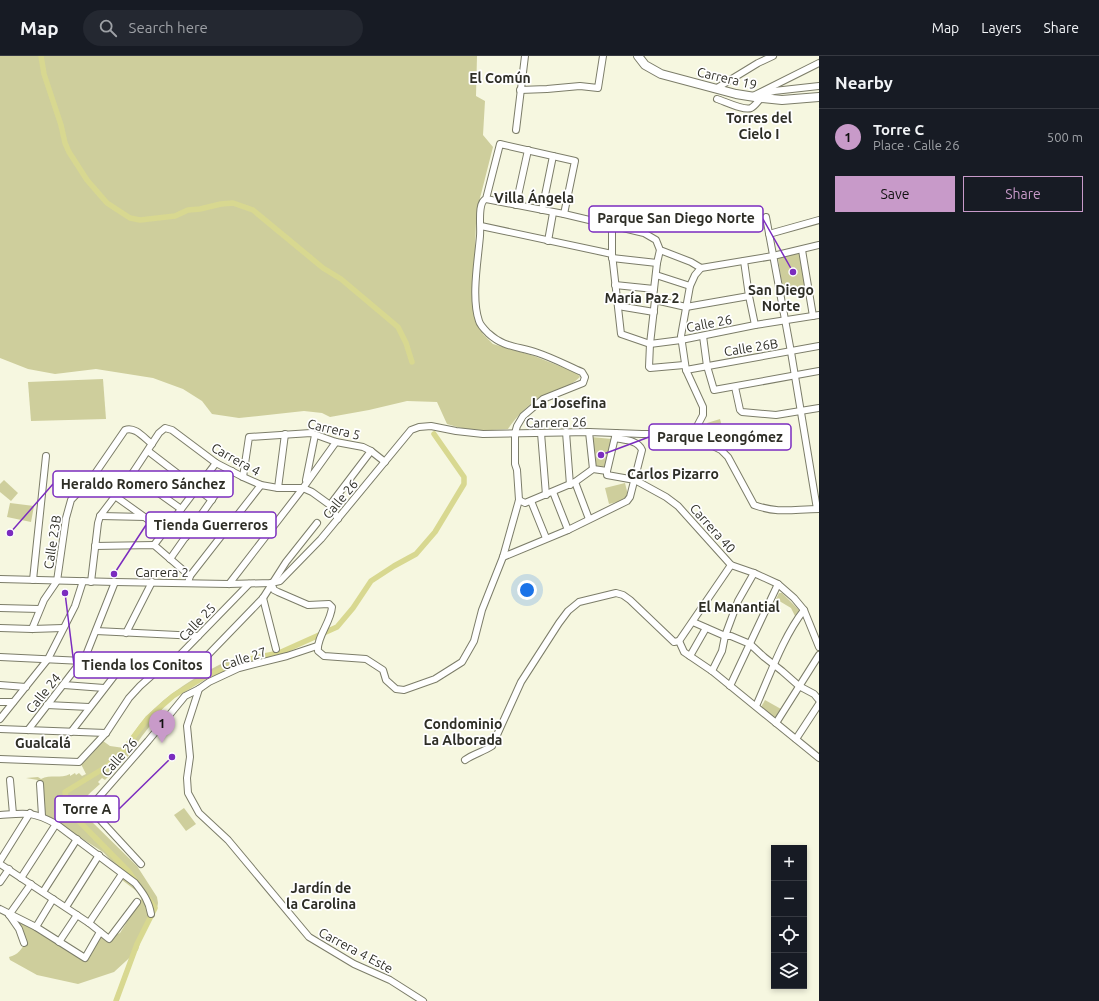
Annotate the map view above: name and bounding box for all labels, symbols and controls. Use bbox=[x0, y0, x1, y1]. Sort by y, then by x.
search box bbox=[83, 10, 363, 46]
text: Map bbox=[20, 17, 59, 39]
icon: search bbox=[97, 17, 119, 39]
text: Search here bbox=[129, 19, 208, 36]
text: Map bbox=[932, 20, 959, 36]
text: Layers bbox=[981, 20, 1021, 36]
text: Share bbox=[1043, 20, 1079, 36]
street label: Carrera 19 bbox=[696, 64, 758, 92]
district label: El Común bbox=[469, 70, 531, 86]
text: Nearby bbox=[835, 73, 893, 92]
district label: Torres del Cielo I bbox=[726, 110, 792, 142]
text: Torre C bbox=[873, 121, 924, 138]
text: 1 bbox=[844, 130, 852, 144]
text: 500 m bbox=[1047, 130, 1083, 144]
text: Place · Calle 26 bbox=[873, 138, 960, 152]
button: Save bbox=[835, 176, 955, 212]
button: Share bbox=[963, 176, 1083, 212]
district label: Villa Ángela bbox=[494, 189, 574, 206]
callout: Parque San Diego Norte bbox=[589, 206, 763, 232]
text: Parque San Diego Norte bbox=[597, 210, 755, 226]
district label: San Diego Norte bbox=[748, 282, 814, 314]
district label: María Paz 2 bbox=[605, 290, 680, 306]
street label: Calle 26 bbox=[685, 312, 733, 334]
street label: Calle 26B bbox=[723, 336, 779, 358]
district label: La Josefina bbox=[532, 395, 606, 411]
street label: Carrera 26 bbox=[525, 414, 587, 430]
street label: Carrera 5 bbox=[306, 416, 362, 442]
callout: Parque Leongómez bbox=[649, 424, 791, 450]
text: Parque Leongómez bbox=[657, 429, 783, 445]
street label: Carrera 4 bbox=[209, 440, 263, 478]
district label: Carlos Pizarro bbox=[627, 466, 719, 482]
callout: Heraldo Romero Sánchez bbox=[53, 471, 233, 497]
text: Heraldo Romero Sánchez bbox=[61, 476, 225, 492]
street label: Calle 26 bbox=[320, 477, 360, 521]
street label: Carrera 40 bbox=[687, 501, 739, 555]
callout: Tienda Guerreros bbox=[146, 512, 276, 538]
street label: Calle 23B bbox=[41, 514, 63, 570]
text: Tienda Guerreros bbox=[154, 517, 269, 533]
street label: Carrera 2 bbox=[135, 565, 189, 579]
your location bbox=[517, 580, 537, 600]
district label: El Manantial bbox=[698, 599, 780, 615]
street label: Calle 25 bbox=[176, 600, 218, 644]
street label: Calle 27 bbox=[220, 644, 268, 672]
callout: Tienda los Conitos bbox=[74, 652, 211, 678]
text: Tienda los Conitos bbox=[81, 657, 203, 673]
street label: Calle 24 bbox=[23, 671, 63, 715]
pin: 1 bbox=[149, 710, 175, 743]
district label: Condominio La Alborada bbox=[424, 716, 502, 748]
district label: Gualcalá bbox=[15, 735, 71, 751]
street label: Calle 26 bbox=[98, 735, 140, 779]
callout: Torre A bbox=[55, 796, 119, 822]
text: Torre A bbox=[63, 801, 111, 817]
map controls bbox=[771, 845, 807, 989]
button: + bbox=[771, 845, 807, 881]
district label: Jardín de la Carolina bbox=[286, 880, 356, 912]
button: − bbox=[771, 881, 807, 917]
button: locate bbox=[771, 917, 807, 953]
street label: Carrera 4 Este bbox=[317, 925, 395, 975]
button: layers bbox=[771, 953, 807, 989]

